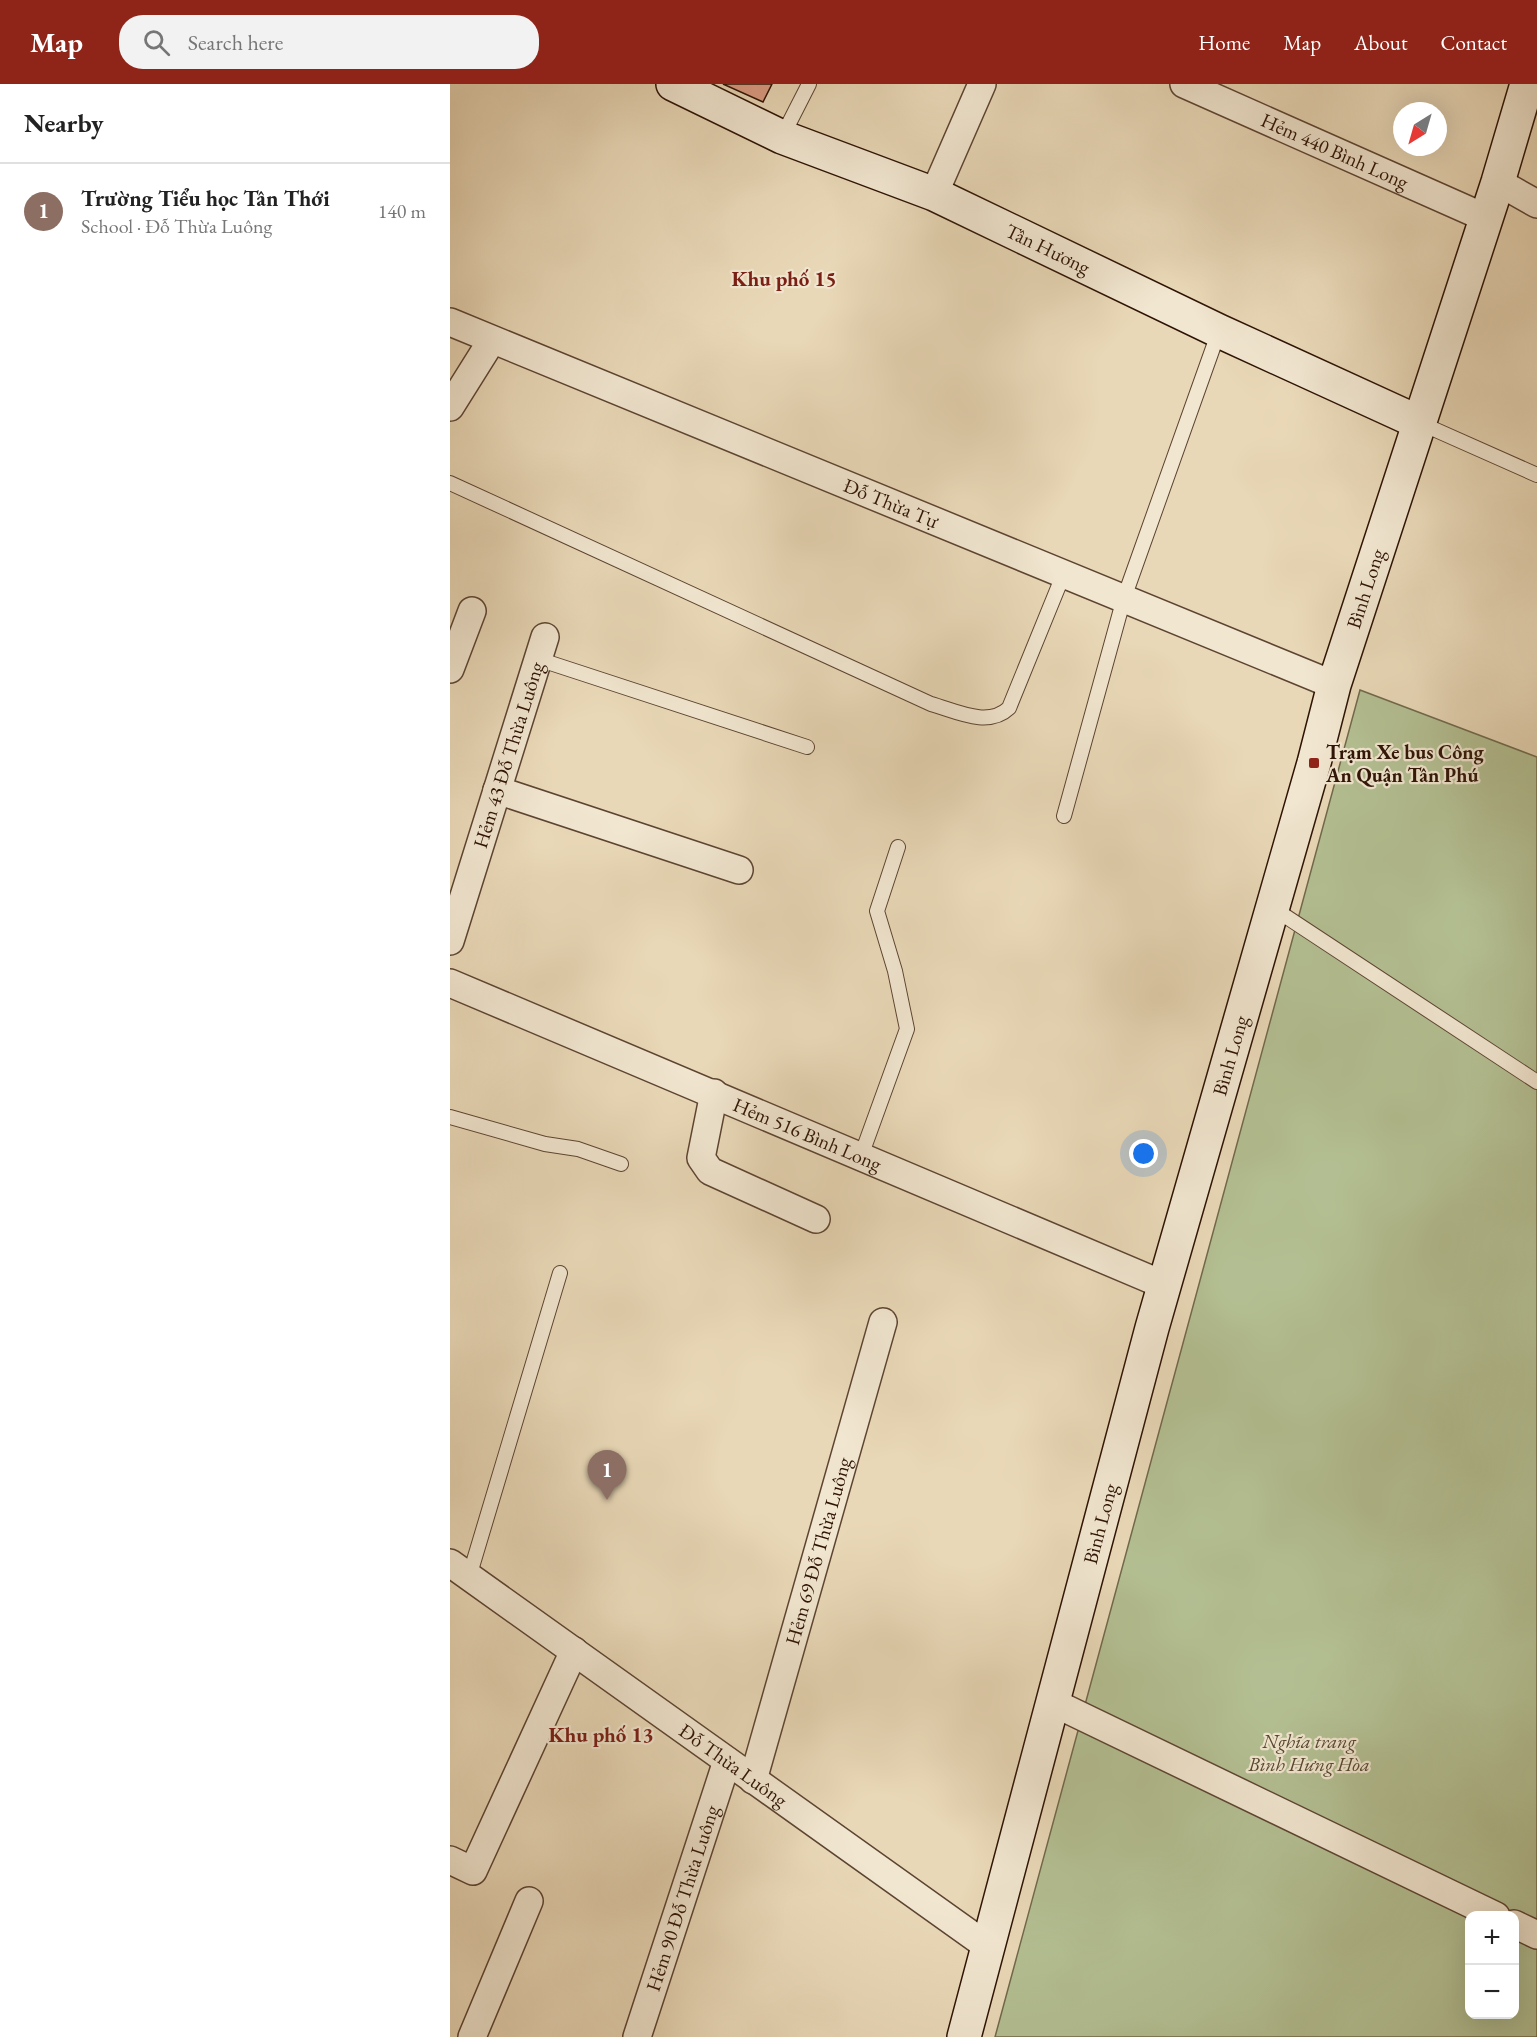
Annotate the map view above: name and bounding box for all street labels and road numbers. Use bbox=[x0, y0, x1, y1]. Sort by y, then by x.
street label: Hẻm 440 Bình Long bbox=[1257, 107, 1413, 195]
street label: Tân Hương bbox=[1001, 217, 1095, 280]
street label: Đỗ Thừa Tự bbox=[840, 472, 943, 535]
street label: Bình Long bbox=[1340, 545, 1391, 632]
street label: Hẻm 43 Đỗ Thừa Luông bbox=[467, 658, 550, 851]
street label: Bình Long bbox=[1206, 1012, 1254, 1099]
street label: Hẻm 516 Bình Long bbox=[729, 1091, 886, 1177]
street label: Hẻm 69 Đỗ Thừa Luông bbox=[779, 1454, 857, 1648]
street label: Bình Long bbox=[1077, 1480, 1123, 1567]
street label: Đỗ Thừa Luông bbox=[674, 1718, 793, 1813]
street label: Hẻm 90 Đỗ Thừa Luông bbox=[640, 1802, 725, 1995]

